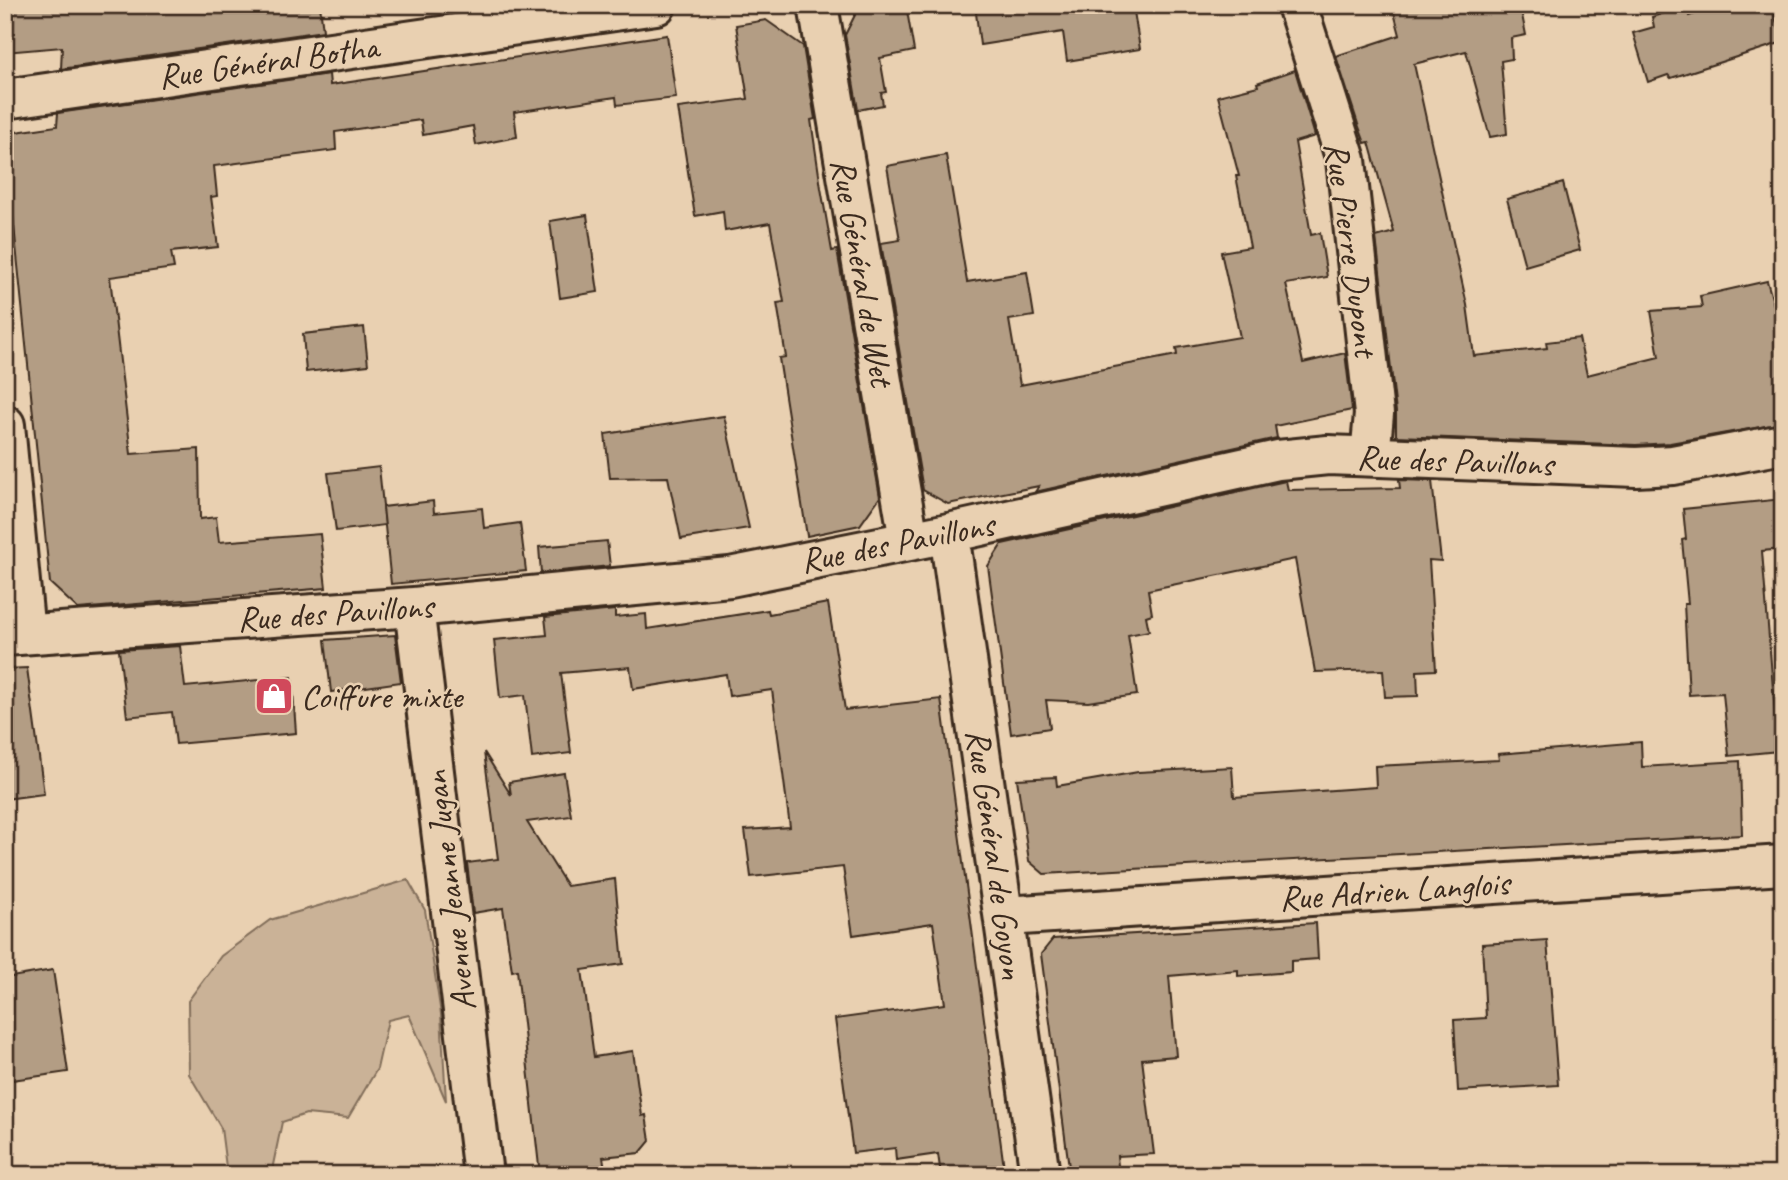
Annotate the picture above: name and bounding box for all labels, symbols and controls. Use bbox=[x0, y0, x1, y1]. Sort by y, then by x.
street label: Rue Général Botha bbox=[155, 23, 383, 99]
street label: Rue Pierre Dupont bbox=[1314, 139, 1389, 363]
street label: Rue Général de Wet bbox=[820, 155, 905, 393]
street label: Rue des Pavillons bbox=[1356, 435, 1557, 487]
street label: Rue des Pavillons bbox=[796, 501, 1001, 583]
street label: Rue des Pavillons bbox=[236, 583, 438, 642]
place label: Coiffure mixte bbox=[301, 674, 465, 719]
shop icon: Coiffure mixte bbox=[253, 675, 295, 717]
street label: Rue Général de Goyon bbox=[956, 726, 1035, 982]
street label: Avenue Jeanne Jugan bbox=[412, 767, 487, 1013]
street label: Rue Adrien Langlois bbox=[1278, 860, 1514, 921]

